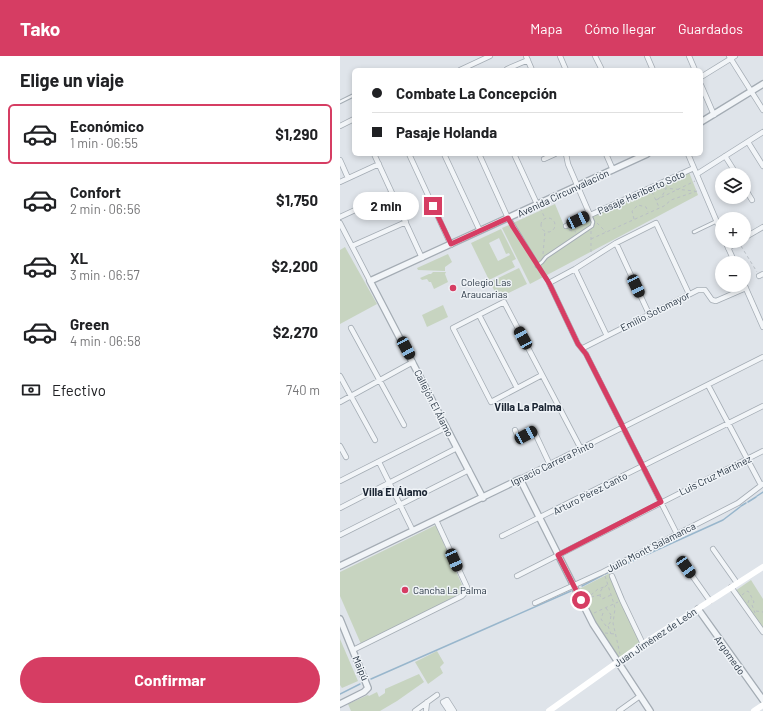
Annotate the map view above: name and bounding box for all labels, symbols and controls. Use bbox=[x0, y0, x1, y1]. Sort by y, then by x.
text: Tako bbox=[20, 17, 60, 40]
text: Mapa bbox=[530, 20, 562, 37]
text: Cómo llegar bbox=[584, 20, 656, 37]
text: Guardados bbox=[678, 20, 743, 37]
text: Elige un viaje bbox=[20, 69, 124, 91]
text: Combate La Concepción bbox=[396, 84, 557, 102]
icon: car bbox=[22, 116, 58, 152]
text: Económico bbox=[70, 117, 144, 135]
text: Pasaje Holanda bbox=[396, 123, 497, 141]
text: $1,290 bbox=[275, 125, 318, 143]
text: 1 min · 06:55 bbox=[70, 135, 138, 151]
street label: Avenida Circunvalación bbox=[515, 166, 611, 220]
street label: Pasaje Heriberto Soto bbox=[595, 167, 687, 217]
map controls bbox=[715, 168, 751, 292]
button: layers bbox=[715, 168, 751, 204]
icon: car bbox=[22, 182, 58, 218]
text: Confort bbox=[70, 183, 121, 201]
text: $1,750 bbox=[276, 191, 318, 209]
callout: 2 min bbox=[353, 192, 419, 220]
route end bbox=[424, 197, 442, 215]
text: 2 min bbox=[370, 198, 402, 214]
text: 2 min · 06:56 bbox=[70, 201, 140, 217]
car bbox=[565, 209, 591, 231]
button: + bbox=[715, 212, 751, 248]
icon: car bbox=[22, 248, 58, 284]
text: XL bbox=[70, 249, 88, 267]
button: − bbox=[715, 256, 751, 292]
text: $2,200 bbox=[272, 257, 318, 275]
text: 3 min · 06:57 bbox=[70, 267, 140, 283]
car bbox=[625, 273, 647, 299]
place label: Colegio Las Araucarias bbox=[461, 276, 511, 300]
marker: Colegio Las Araucarias bbox=[448, 283, 458, 293]
street label: Emilio Sotomayor bbox=[618, 288, 692, 334]
icon: car bbox=[22, 314, 58, 350]
text: Green bbox=[70, 315, 109, 333]
text: $2,270 bbox=[273, 323, 318, 341]
car bbox=[512, 325, 534, 351]
text: 4 min · 06:58 bbox=[70, 333, 141, 349]
car bbox=[395, 335, 417, 361]
street label: Callejón El Álamo bbox=[412, 367, 456, 439]
icon: cash bbox=[20, 379, 42, 401]
text: Efectivo bbox=[52, 381, 106, 399]
text: 740 m bbox=[286, 382, 320, 398]
district label: Villa La Palma bbox=[494, 400, 562, 413]
car bbox=[513, 424, 539, 446]
street label: Ignacio Carrera Pinto bbox=[509, 438, 595, 488]
street label: Luis Cruz Martínez bbox=[677, 452, 754, 498]
street label: Arturo Pérez Canto bbox=[551, 469, 629, 517]
district label: Villa El Álamo bbox=[362, 485, 428, 498]
street label: Julio Montt Salamanca bbox=[605, 519, 697, 575]
car bbox=[444, 547, 464, 573]
car bbox=[674, 554, 698, 580]
place label: Cancha La Palma bbox=[413, 584, 487, 596]
marker: Cancha La Palma bbox=[400, 585, 410, 595]
route start bbox=[572, 591, 590, 609]
street label: Juan Jiménez de León bbox=[611, 605, 699, 669]
street label: Argomedo bbox=[712, 633, 748, 677]
street label: Maipú bbox=[350, 654, 372, 682]
button: Confirmar bbox=[20, 657, 320, 703]

